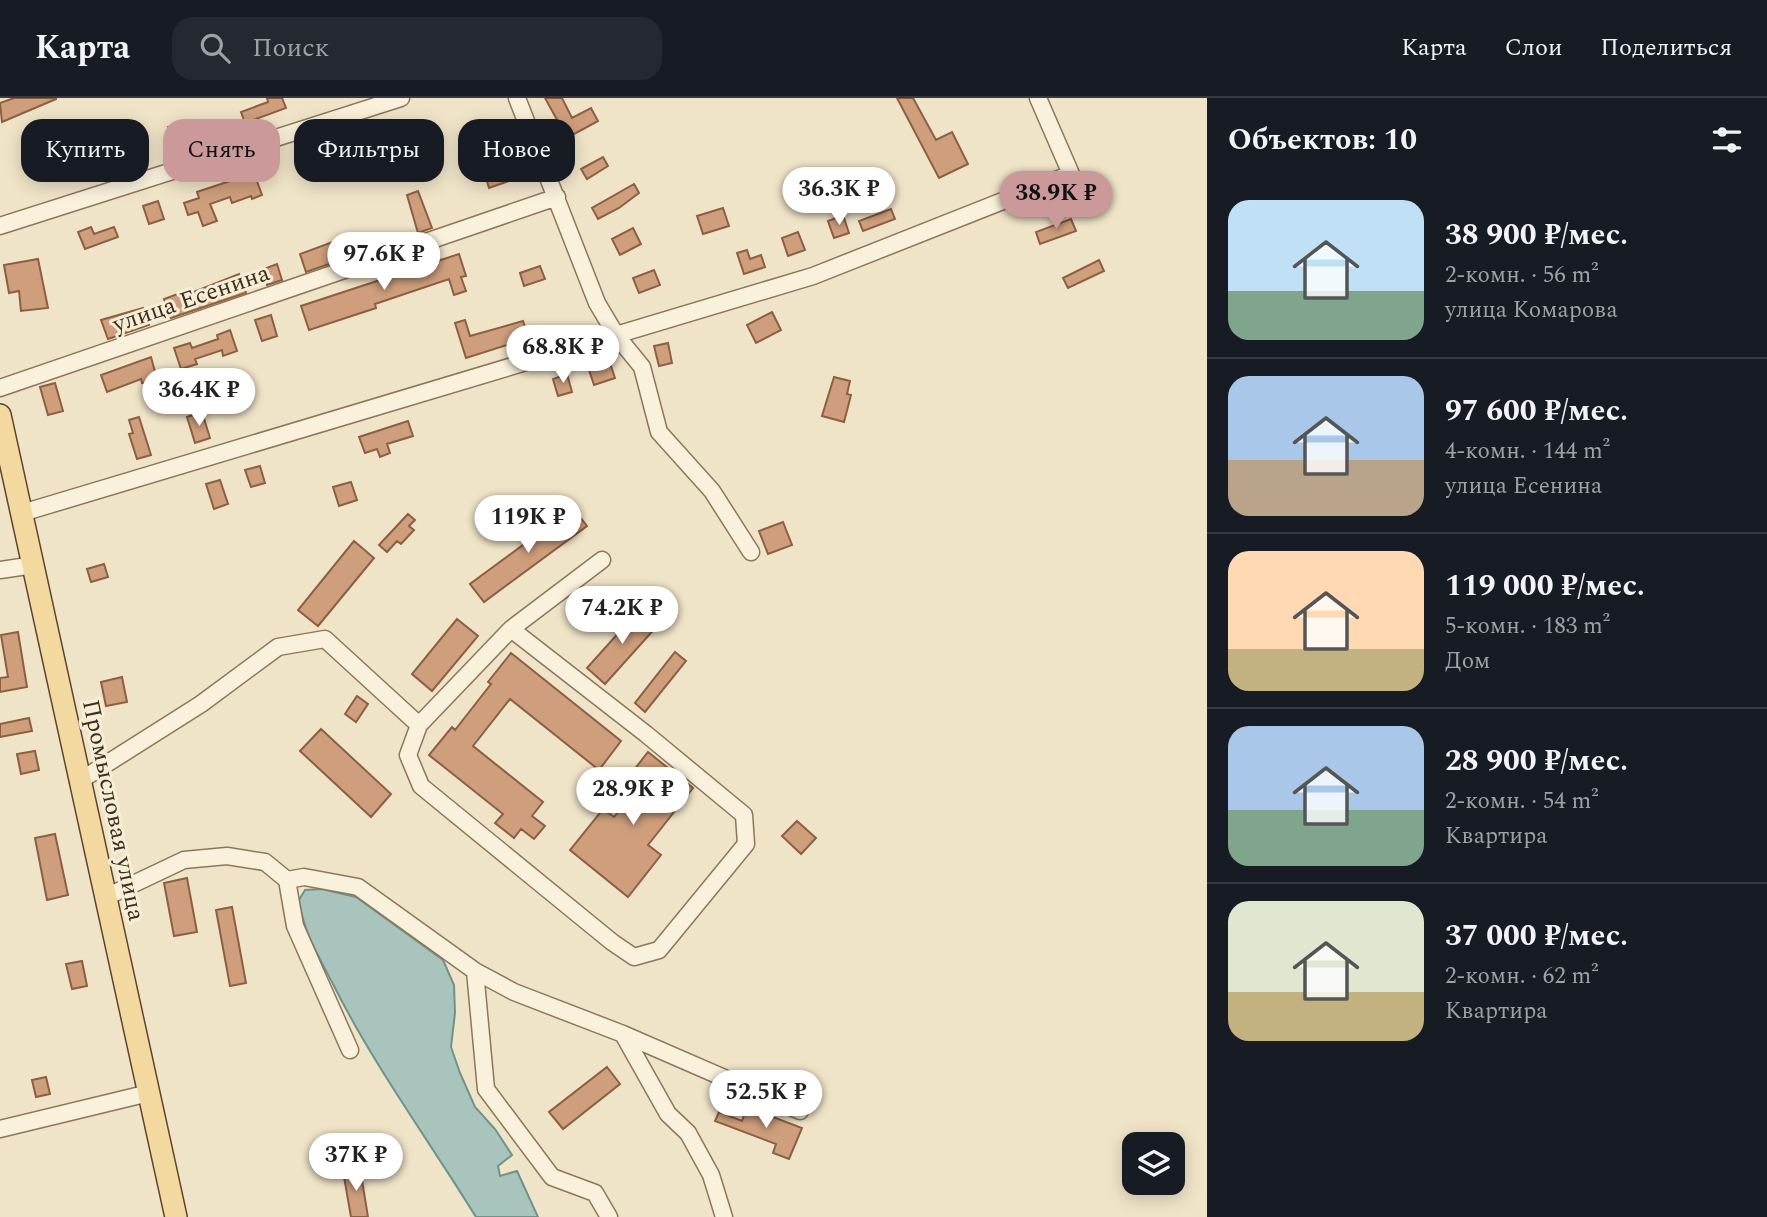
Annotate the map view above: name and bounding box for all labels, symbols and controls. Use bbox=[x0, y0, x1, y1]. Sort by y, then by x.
search box bbox=[172, 17, 662, 80]
text: Карта bbox=[35, 23, 130, 73]
text: Поиск bbox=[252, 28, 329, 68]
icon: search bbox=[196, 29, 234, 67]
text: Карта bbox=[1401, 30, 1467, 66]
text: Слои bbox=[1505, 30, 1562, 66]
text: Поделиться bbox=[1600, 30, 1732, 66]
text: Объектов: 10 bbox=[1228, 117, 1417, 163]
chip: Купить bbox=[21, 119, 149, 182]
chip: Снять bbox=[163, 119, 280, 182]
chip: Фильтры bbox=[294, 119, 444, 182]
chip: Новое bbox=[458, 119, 575, 182]
icon: filters bbox=[1708, 121, 1746, 159]
pin: 36.3K ₽ bbox=[774, 167, 904, 227]
text: 36.3K ₽ bbox=[798, 172, 880, 207]
pin: 38.9K ₽ bbox=[991, 172, 1121, 231]
text: 38.9K ₽ bbox=[1015, 176, 1097, 211]
text: 38 900 ₽/мес. bbox=[1445, 212, 1628, 258]
icon: home bbox=[1284, 228, 1368, 312]
pin: 97.6K ₽ bbox=[319, 232, 449, 292]
text: 97.6K ₽ bbox=[343, 237, 425, 272]
street label: улица Есенина bbox=[107, 255, 275, 343]
text: 2-комн. · 56 m² bbox=[1445, 258, 1599, 293]
text: улица Комарова bbox=[1445, 293, 1618, 328]
pin: 68.8K ₽ bbox=[498, 326, 628, 385]
text: 68.8K ₽ bbox=[522, 330, 604, 365]
pin: 36.4K ₽ bbox=[134, 368, 264, 428]
text: 36.4K ₽ bbox=[158, 373, 240, 408]
text: 97 600 ₽/мес. bbox=[1445, 388, 1628, 434]
icon: home bbox=[1284, 404, 1368, 488]
text: 4-комн. · 144 m² bbox=[1445, 434, 1610, 469]
text: улица Есенина bbox=[1445, 469, 1602, 504]
pin: 119K ₽ bbox=[471, 496, 585, 555]
text: 119K ₽ bbox=[490, 500, 566, 535]
text: 119 000 ₽/мес. bbox=[1445, 563, 1645, 609]
icon: home bbox=[1284, 579, 1368, 663]
pin: 74.2K ₽ bbox=[557, 587, 687, 646]
text: 74.2K ₽ bbox=[581, 591, 663, 626]
text: 5-комн. · 183 m² bbox=[1445, 609, 1610, 644]
text: Дом bbox=[1445, 644, 1490, 679]
street label: Промысловая улица bbox=[72, 696, 154, 924]
text: 28 900 ₽/мес. bbox=[1445, 738, 1628, 784]
icon: home bbox=[1284, 754, 1368, 838]
pin: 28.9K ₽ bbox=[568, 768, 698, 827]
text: 28.9K ₽ bbox=[592, 772, 674, 807]
text: 2-комн. · 54 m² bbox=[1445, 784, 1599, 819]
text: Квартира bbox=[1445, 819, 1548, 854]
text: 37 000 ₽/мес. bbox=[1445, 913, 1628, 959]
icon: home bbox=[1284, 929, 1368, 1013]
text: 2-комн. · 62 m² bbox=[1445, 959, 1599, 994]
text: Квартира bbox=[1445, 994, 1548, 1029]
pin: 52.5K ₽ bbox=[701, 1070, 831, 1130]
text: 52.5K ₽ bbox=[725, 1075, 807, 1110]
map controls bbox=[1122, 1132, 1185, 1195]
button: layers bbox=[1122, 1132, 1185, 1195]
pin: 37K ₽ bbox=[307, 1134, 405, 1193]
text: 37K ₽ bbox=[325, 1138, 387, 1173]

